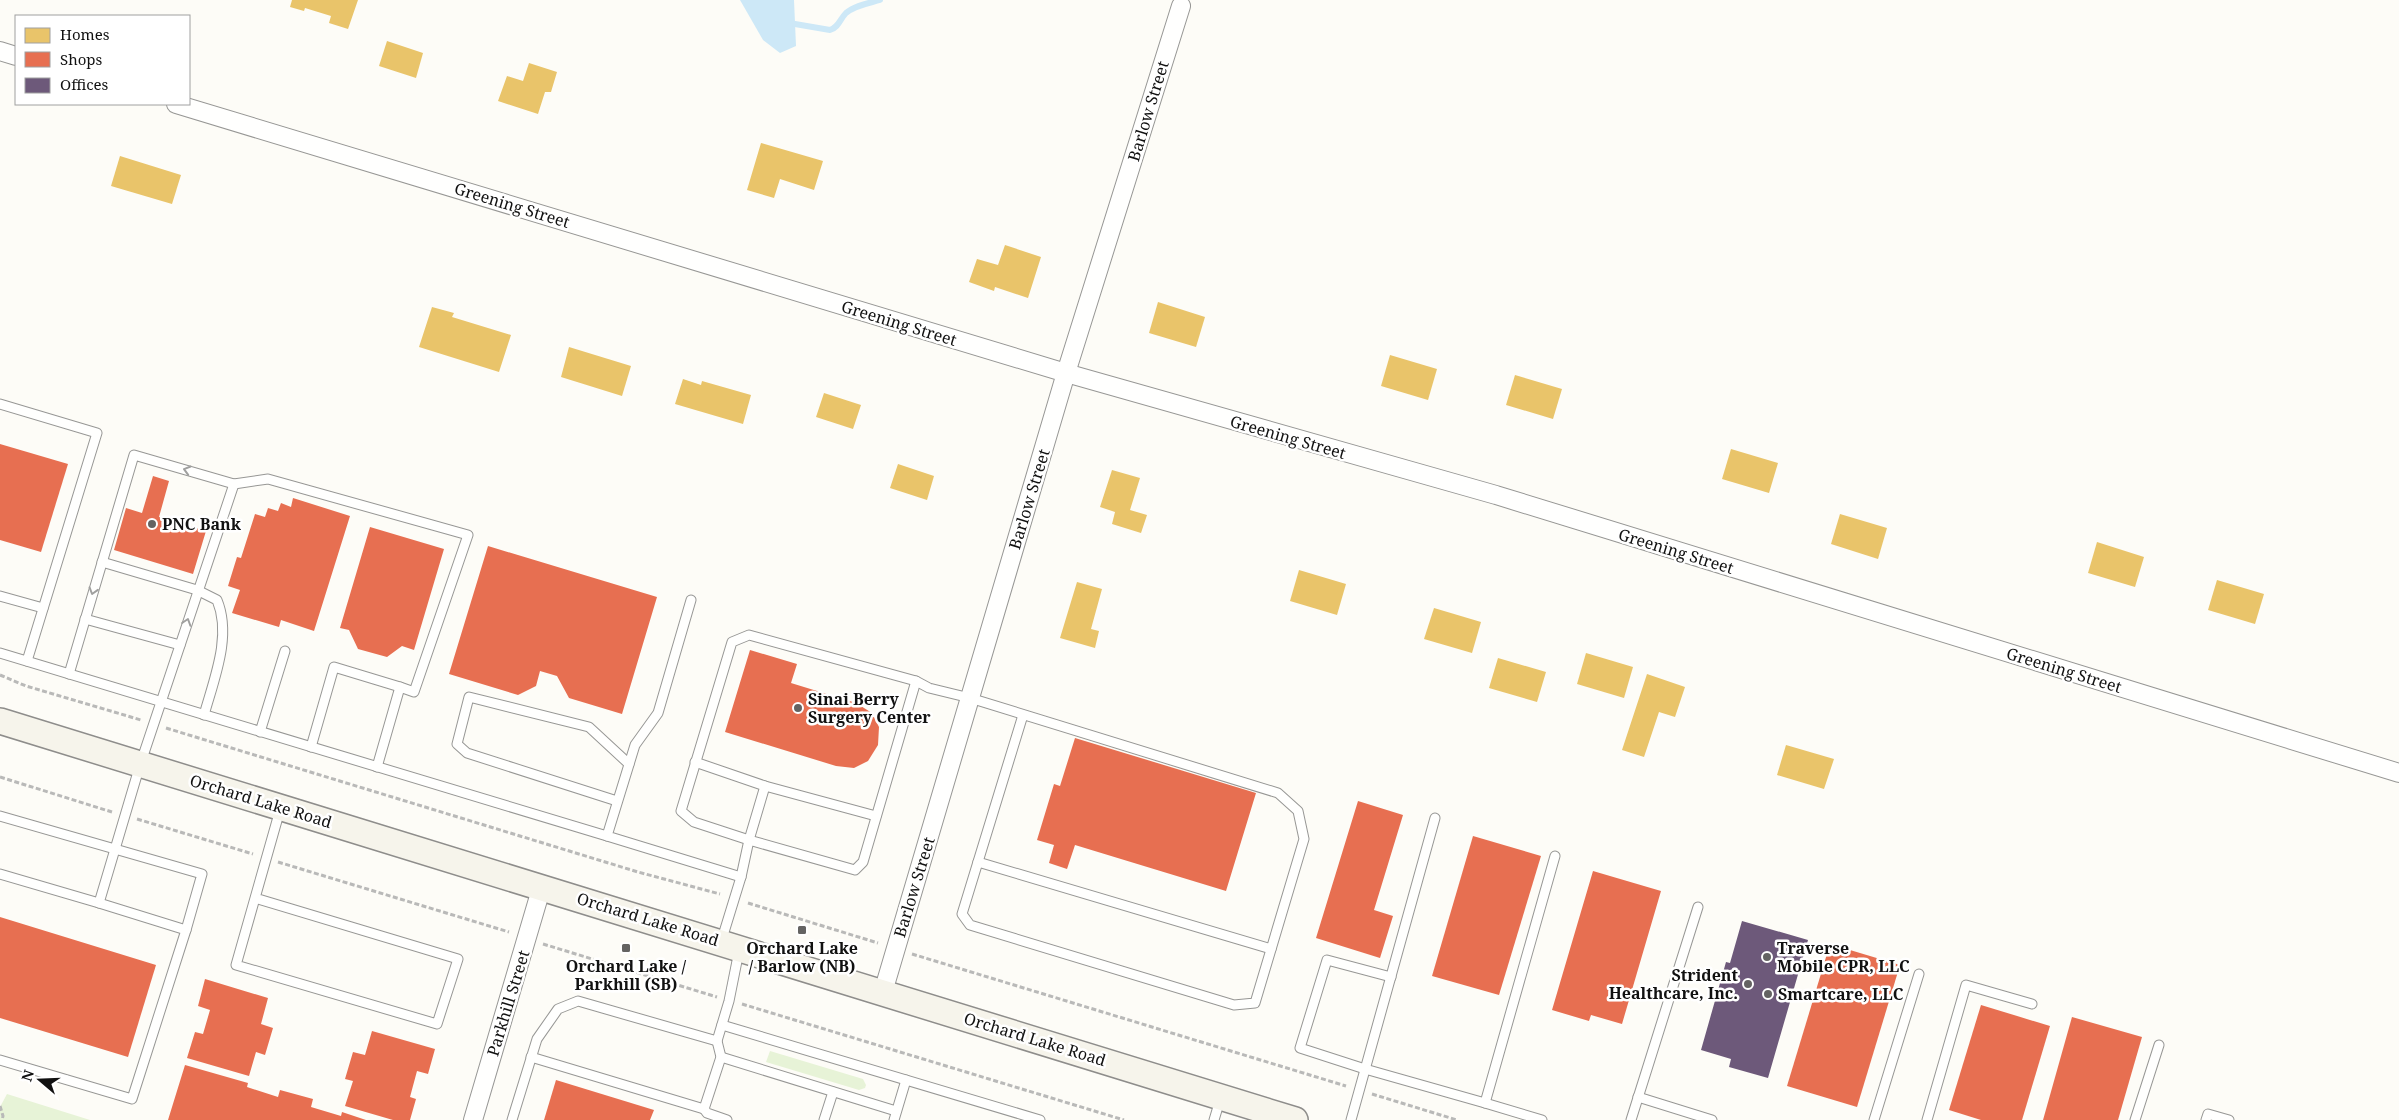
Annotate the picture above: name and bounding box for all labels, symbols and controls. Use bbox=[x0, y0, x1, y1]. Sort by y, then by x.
legend bbox=[15, 15, 190, 105]
text: Homes bbox=[60, 24, 110, 44]
text: Shops bbox=[60, 49, 103, 69]
street label: Barlow Street bbox=[1122, 58, 1174, 164]
text: Offices bbox=[60, 74, 109, 94]
street label: Greening Street bbox=[452, 177, 573, 233]
street label: Greening Street bbox=[839, 295, 960, 351]
street label: Greening Street bbox=[1228, 410, 1349, 464]
street label: Barlow Street bbox=[1003, 446, 1055, 552]
one-way arrow bbox=[183, 466, 191, 476]
place label: PNC Bank bbox=[162, 513, 242, 535]
marker: PNC Bank bbox=[146, 518, 158, 530]
street label: Greening Street bbox=[1616, 523, 1737, 579]
one-way arrow bbox=[89, 587, 99, 595]
one-way arrow bbox=[181, 619, 191, 627]
street label: Greening Street bbox=[2004, 642, 2125, 698]
place label: Sinai Berry Surgery Center bbox=[808, 688, 931, 728]
marker: Sinai Berry Surgery Center bbox=[792, 702, 804, 714]
street label: Orchard Lake Road bbox=[187, 769, 335, 833]
street label: Barlow Street bbox=[888, 834, 940, 940]
street label: Orchard Lake Road bbox=[574, 887, 722, 951]
marker: Orchard Lake / Barlow (NB) bbox=[796, 924, 808, 936]
place label: Orchard Lake / Barlow (NB) bbox=[746, 937, 858, 977]
place label: Traverse Mobile CPR, LLC bbox=[1777, 937, 1910, 977]
marker: Orchard Lake / Parkhill (SB) bbox=[620, 942, 632, 954]
street label: Parkhill Street bbox=[481, 947, 535, 1059]
marker: Traverse Mobile CPR, LLC bbox=[1761, 951, 1773, 963]
place label: Orchard Lake / Parkhill (SB) bbox=[566, 955, 687, 995]
place label: Strident Healthcare, Inc. bbox=[1609, 964, 1739, 1004]
marker: Strident Healthcare, Inc. bbox=[1742, 978, 1754, 990]
place label: Smartcare, LLC bbox=[1778, 983, 1904, 1005]
marker: Smartcare, LLC bbox=[1762, 988, 1774, 1000]
street label: Orchard Lake Road bbox=[961, 1007, 1109, 1071]
north arrow bbox=[15, 1055, 65, 1105]
text: N bbox=[16, 1067, 38, 1084]

